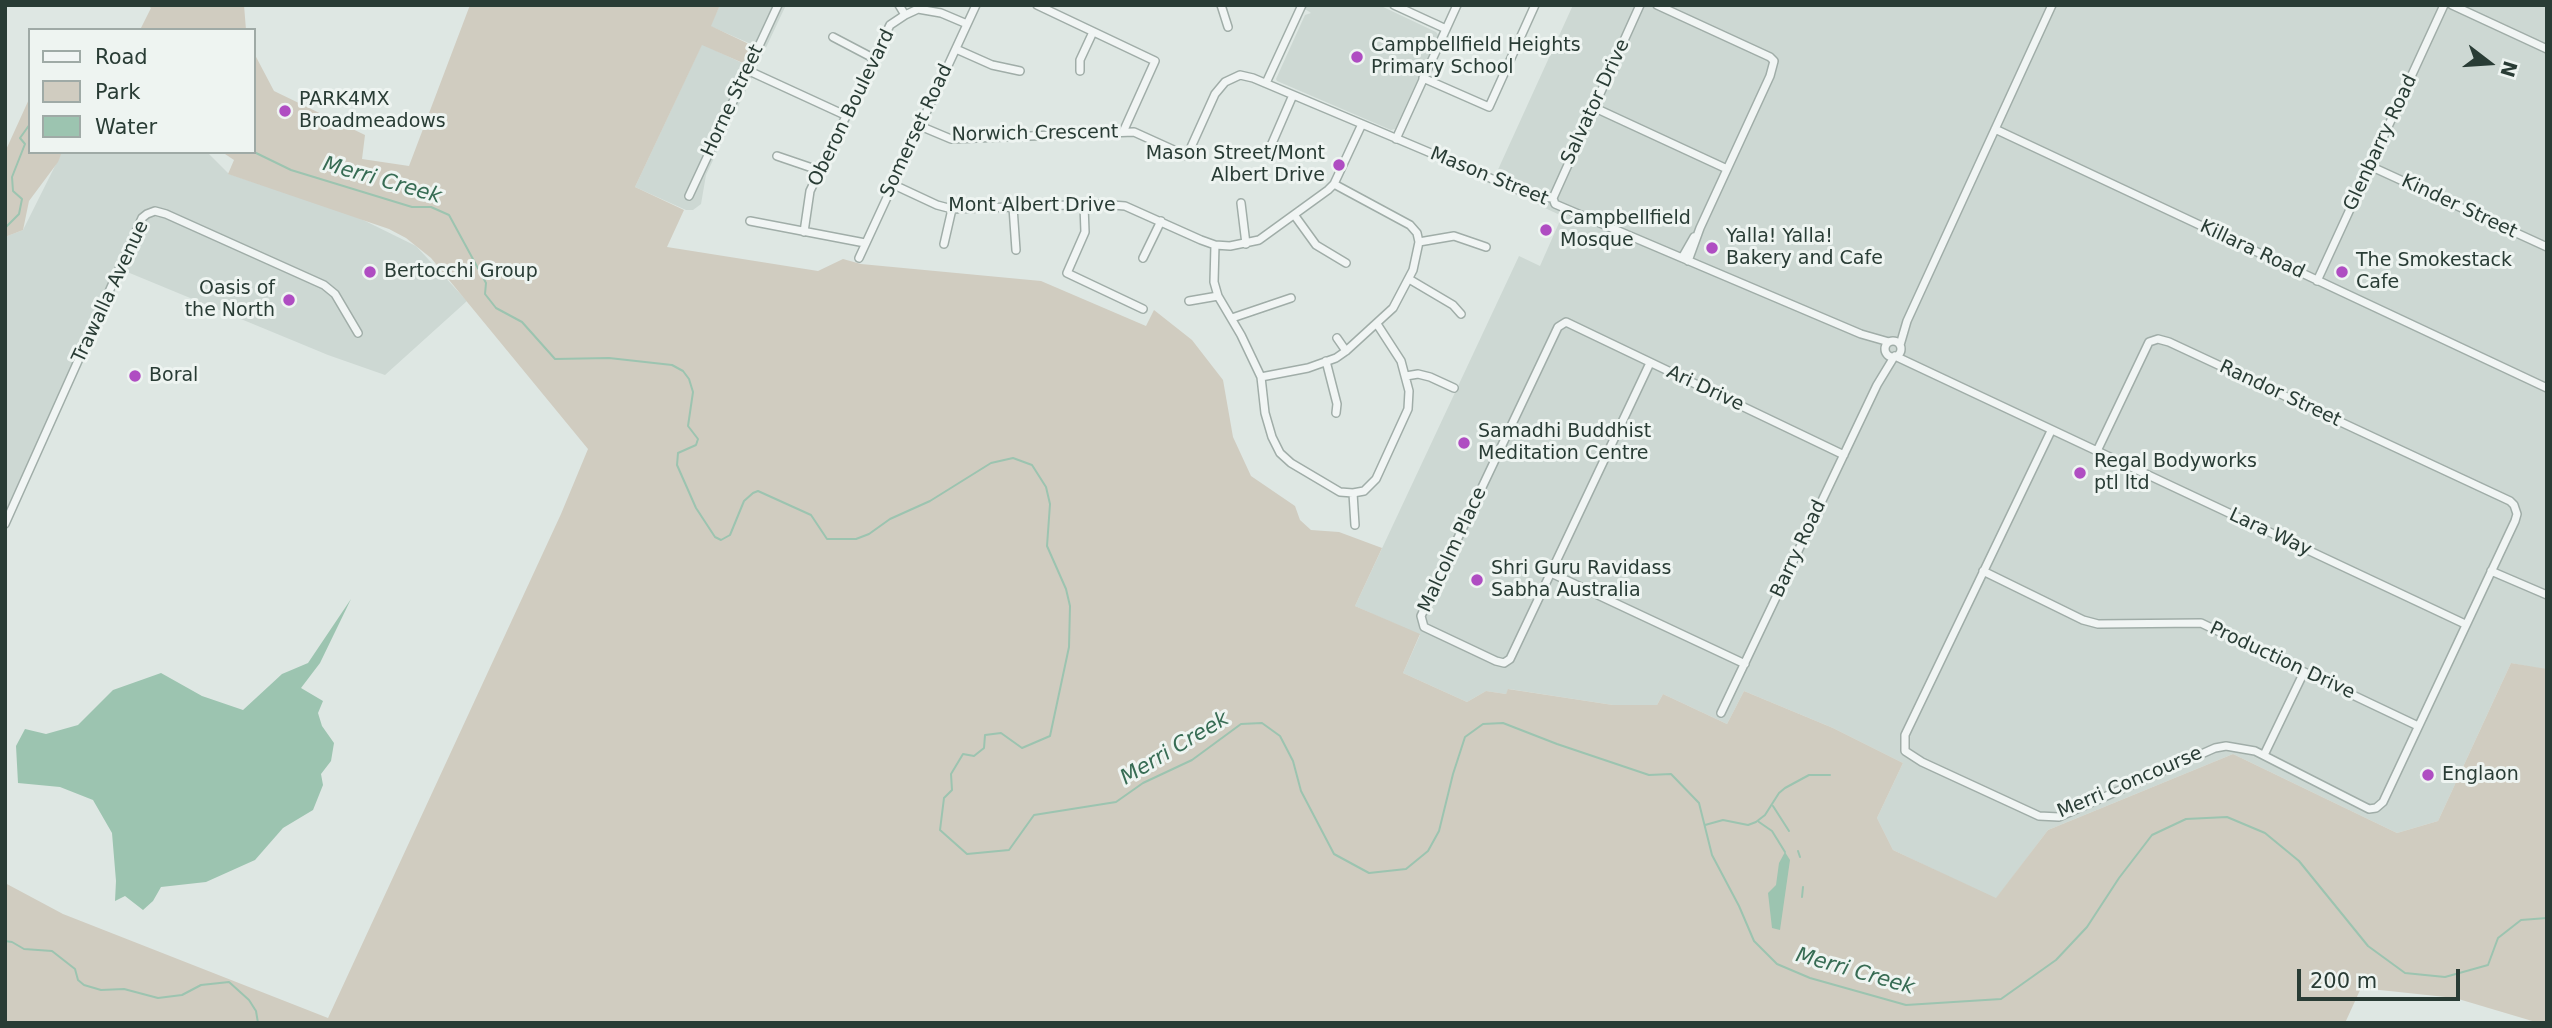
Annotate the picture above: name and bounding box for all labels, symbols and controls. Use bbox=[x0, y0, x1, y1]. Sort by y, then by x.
street label: Oberon Boulevard bbox=[804, 26, 900, 190]
legend bbox=[28, 28, 256, 154]
north arrow bbox=[2454, 28, 2524, 98]
place label: Campbellfield Heights Primary School bbox=[1371, 35, 1581, 79]
street label: Salvator Drive bbox=[1557, 36, 1635, 168]
street label: Horne Street bbox=[697, 41, 769, 161]
text: Road bbox=[95, 45, 148, 69]
marker: Campbellfield Heights Primary School bbox=[1349, 49, 1365, 65]
text: N bbox=[2496, 58, 2522, 80]
street label: Somerset Road bbox=[876, 61, 958, 201]
street label: Glenbarry Road bbox=[2339, 71, 2423, 215]
text: Park bbox=[95, 80, 140, 104]
place label: PARK4MX Broadmeadows bbox=[299, 89, 446, 133]
marker: PARK4MX Broadmeadows bbox=[277, 103, 293, 119]
text: Water bbox=[95, 115, 157, 139]
street label: Norwich Crescent bbox=[951, 121, 1119, 147]
place label: Mason Street/Mont Albert Drive bbox=[1146, 143, 1325, 187]
street label: Mason Street bbox=[1427, 143, 1551, 211]
water label: Merri Creek bbox=[320, 152, 444, 210]
marker: Mason Street/Mont Albert Drive bbox=[1331, 157, 1347, 173]
street label: Kinder Street bbox=[2397, 170, 2521, 244]
street label: Mont Albert Drive bbox=[948, 195, 1116, 217]
place label: Campbellfield Mosque bbox=[1560, 208, 1691, 252]
street label: Killara Road bbox=[2196, 216, 2308, 284]
street label: Trawalla Avenue bbox=[68, 217, 154, 367]
marker: Campbellfield Mosque bbox=[1538, 222, 1554, 238]
place label: Yalla! Yalla! Bakery and Cafe bbox=[1726, 226, 1883, 270]
marker: Yalla! Yalla! Bakery and Cafe bbox=[1704, 240, 1720, 256]
place label: The Smokestack Cafe bbox=[2356, 250, 2512, 294]
place label: Bertocchi Group bbox=[384, 261, 538, 283]
marker: Bertocchi Group bbox=[362, 264, 378, 280]
marker: The Smokestack Cafe bbox=[2334, 264, 2350, 280]
place label: Oasis of the North bbox=[185, 278, 275, 322]
marker: Oasis of the North bbox=[281, 292, 297, 308]
street label: Randor Street bbox=[2215, 356, 2345, 432]
street label: Ari Drive bbox=[1663, 361, 1747, 417]
place label: Boral bbox=[149, 365, 198, 387]
marker: Boral bbox=[127, 368, 143, 384]
place label: Samadhi Buddhist Meditation Centre bbox=[1478, 421, 1651, 465]
marker: Samadhi Buddhist Meditation Centre bbox=[1456, 435, 1472, 451]
place label: Regal Bodyworks ptl ltd bbox=[2094, 451, 2257, 495]
marker: Regal Bodyworks ptl ltd bbox=[2072, 465, 2088, 481]
street label: Malcolm Place bbox=[1414, 484, 1492, 616]
street label: Barry Road bbox=[1766, 497, 1832, 601]
street label: Lara Way bbox=[2225, 504, 2315, 562]
place label: Shri Guru Ravidass Sabha Australia bbox=[1491, 558, 1671, 602]
marker: Shri Guru Ravidass Sabha Australia bbox=[1469, 572, 1485, 588]
street label: Production Drive bbox=[2206, 617, 2358, 705]
water label: Merri Creek bbox=[1116, 707, 1234, 791]
street label: Merri Concourse bbox=[2054, 742, 2206, 824]
place label: Englaon bbox=[2442, 764, 2519, 786]
marker: Englaon bbox=[2420, 767, 2436, 783]
water label: Merri Creek bbox=[1793, 943, 1917, 1001]
scale bar bbox=[2300, 954, 2463, 998]
text: 200 m bbox=[2310, 969, 2377, 993]

